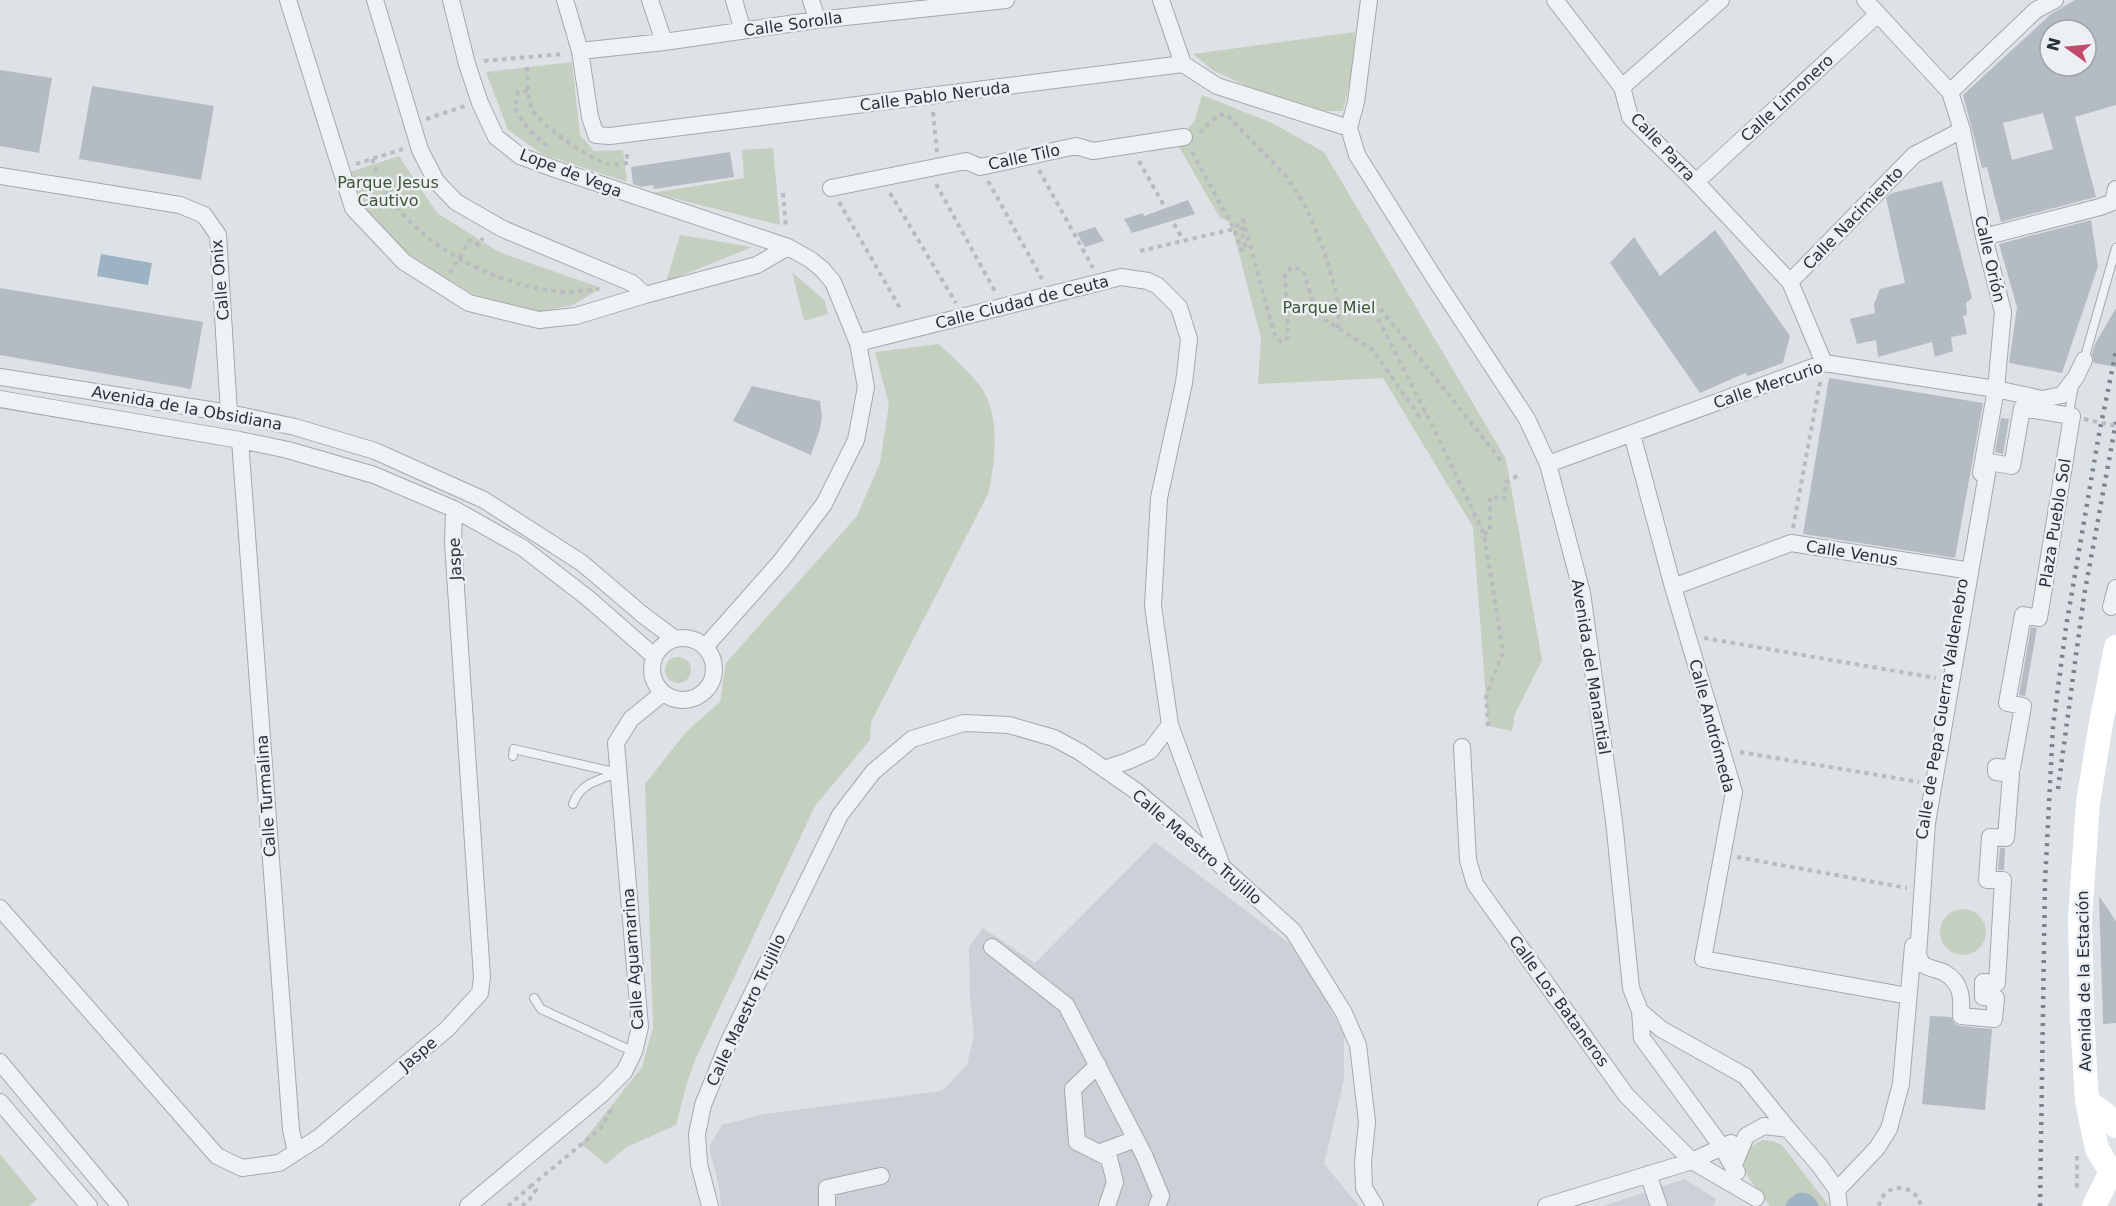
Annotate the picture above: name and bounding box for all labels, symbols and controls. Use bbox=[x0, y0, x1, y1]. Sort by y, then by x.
street label: Calle Sorolla bbox=[742, 8, 844, 40]
north arrow bbox=[2038, 18, 2098, 78]
text: N bbox=[2043, 35, 2065, 53]
street label: Calle Limonero bbox=[1737, 50, 1837, 146]
street label: Calle Pablo Neruda bbox=[859, 77, 1011, 115]
street label: Calle Parra bbox=[1627, 109, 1699, 185]
street label: Calle Tilo bbox=[986, 140, 1062, 174]
street label: Lope de Vega bbox=[517, 145, 625, 201]
street label: Calle Nacimiento bbox=[1799, 163, 1907, 273]
park label: Parque Jesus Cautivo bbox=[337, 173, 439, 210]
street label: Calle Orión bbox=[1971, 214, 2009, 304]
street label: Calle Onix bbox=[207, 239, 233, 321]
street label: Calle Ciudad de Ceuta bbox=[933, 271, 1111, 333]
park label: Parque Miel bbox=[1283, 298, 1375, 317]
street label: Calle Mercurio bbox=[1711, 357, 1825, 413]
street label: Avenida de la Obsidiana bbox=[90, 382, 284, 434]
street label: Plaza Pueblo Sol bbox=[2035, 457, 2075, 589]
street label: Calle Venus bbox=[1805, 536, 1899, 570]
street label: Jaspe bbox=[444, 537, 466, 582]
street label: Calle de Pepa Guerra Valdenebro bbox=[1912, 577, 1972, 841]
street label: Avenida del Manantial bbox=[1568, 578, 1614, 756]
street label: Calle Andrómeda bbox=[1685, 657, 1739, 795]
street label: Calle Turmalina bbox=[252, 734, 280, 858]
street label: Calle Maestro Trujillo bbox=[1128, 785, 1266, 909]
street label: Calle Aguamarina bbox=[619, 887, 647, 1031]
street label: Avenida de la Estación bbox=[2073, 890, 2095, 1072]
street label: Calle Maestro Trujillo bbox=[702, 931, 790, 1089]
street label: Calle Los Bataneros bbox=[1505, 932, 1613, 1070]
street label: Jaspe bbox=[395, 1033, 441, 1076]

